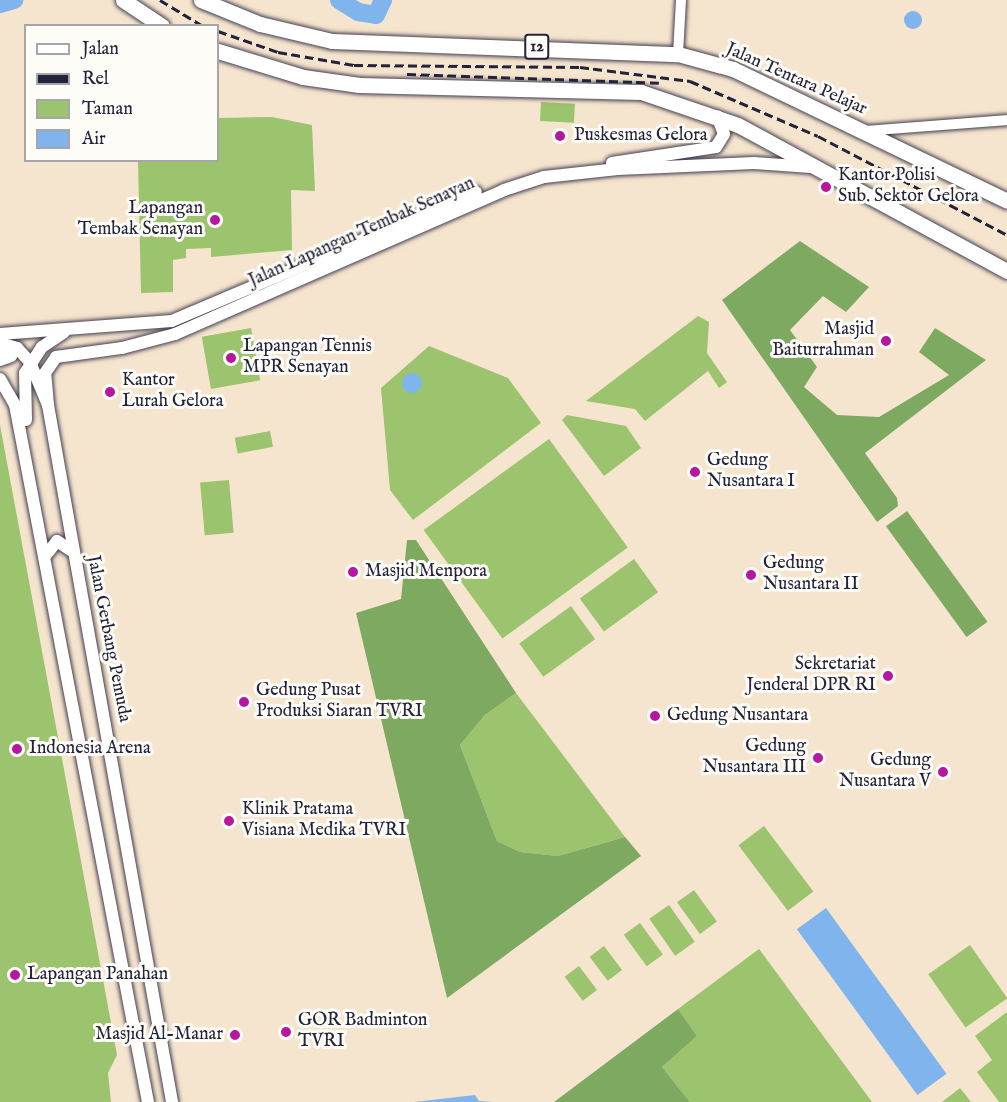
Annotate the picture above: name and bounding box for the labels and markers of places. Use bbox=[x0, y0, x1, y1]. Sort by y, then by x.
place label: Puskesmas Gelora bbox=[574, 125, 708, 147]
marker: Puskesmas Gelora bbox=[551, 127, 569, 145]
place label: Kantor Polisi Sub. Sektor Gelora bbox=[838, 166, 979, 208]
marker: Kantor Polisi Sub. Sektor Gelora bbox=[819, 180, 833, 194]
place label: Lapangan Tembak Senayan bbox=[78, 199, 203, 242]
marker: Lapangan Tembak Senayan bbox=[208, 213, 222, 227]
place label: Masjid Baiturrahman bbox=[772, 320, 874, 362]
marker: Masjid Baiturrahman bbox=[879, 334, 893, 348]
place label: Lapangan Tennis MPR Senayan bbox=[243, 337, 372, 380]
marker: Lapangan Tennis MPR Senayan bbox=[224, 351, 238, 365]
place label: Kantor Lurah Gelora bbox=[122, 371, 223, 413]
marker: Kantor Lurah Gelora bbox=[103, 385, 117, 399]
place label: Gedung Nusantara I bbox=[707, 451, 795, 494]
marker: Gedung Nusantara I bbox=[688, 465, 702, 479]
place label: Gedung Nusantara II bbox=[763, 554, 859, 596]
place label: Masjid Menpora bbox=[365, 561, 487, 583]
marker: Masjid Menpora bbox=[346, 565, 360, 579]
marker: Gedung Nusantara II bbox=[744, 568, 758, 582]
place label: Sekretariat Jenderal DPR RI bbox=[747, 655, 876, 698]
marker: Sekretariat Jenderal DPR RI bbox=[881, 669, 895, 683]
place label: Gedung Pusat Produksi Siaran TVRI bbox=[256, 681, 423, 724]
marker: Gedung Pusat Produksi Siaran TVRI bbox=[237, 695, 251, 709]
place label: Gedung Nusantara bbox=[667, 705, 808, 727]
marker: Gedung Nusantara bbox=[648, 709, 662, 723]
place label: Gedung Nusantara III bbox=[702, 737, 806, 780]
place label: Indonesia Arena bbox=[29, 738, 151, 760]
marker: Indonesia Arena bbox=[10, 742, 24, 756]
marker: Gedung Nusantara III bbox=[811, 751, 825, 765]
place label: Gedung Nusantara V bbox=[839, 751, 931, 794]
marker: Gedung Nusantara V bbox=[936, 765, 950, 779]
place label: Klinik Pratama Visiana Medika TVRI bbox=[242, 800, 406, 842]
marker: Klinik Pratama Visiana Medika TVRI bbox=[220, 812, 238, 830]
place label: Lapangan Panahan bbox=[27, 964, 168, 986]
marker: Lapangan Panahan bbox=[8, 968, 22, 982]
place label: GOR Badminton TVRI bbox=[298, 1011, 427, 1054]
place label: Masjid Al-Manar bbox=[95, 1024, 223, 1046]
marker: GOR Badminton TVRI bbox=[279, 1025, 293, 1039]
marker: Masjid Al-Manar bbox=[228, 1028, 242, 1042]

